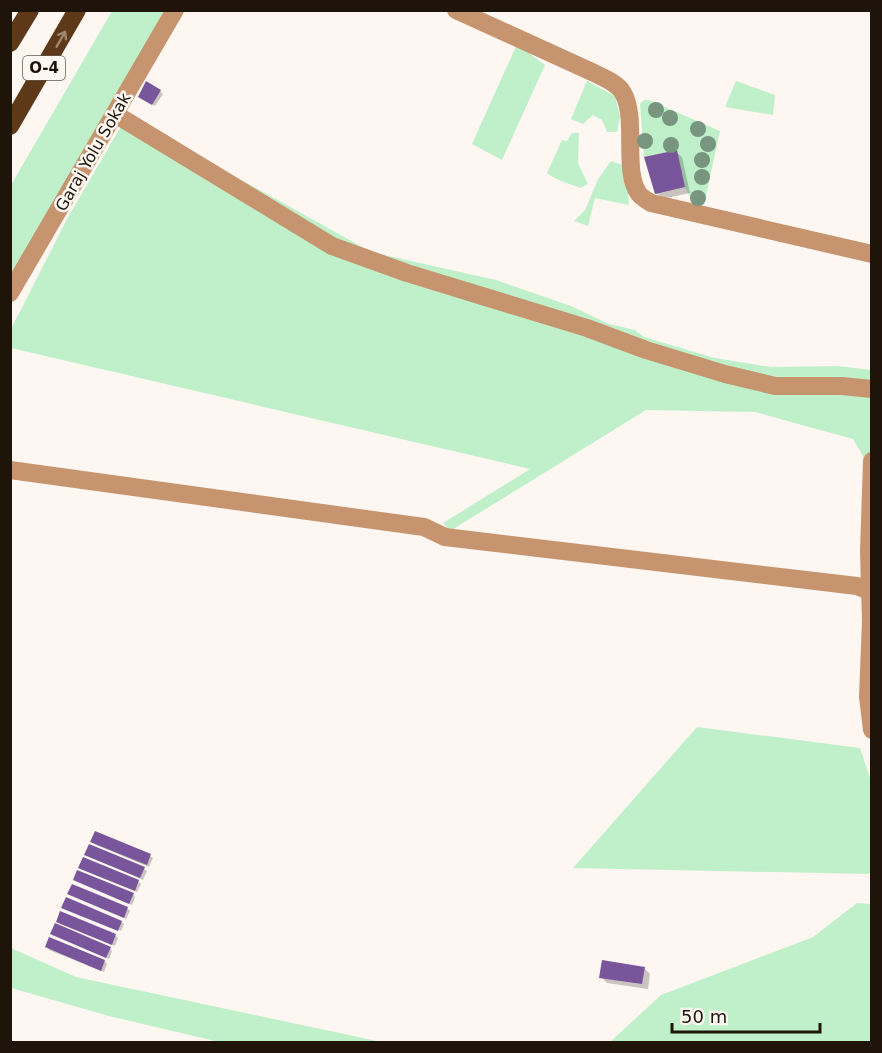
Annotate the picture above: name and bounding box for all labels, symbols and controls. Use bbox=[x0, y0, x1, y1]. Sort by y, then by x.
one-way arrow bbox=[55, 31, 67, 48]
road number: O-4 bbox=[23, 56, 65, 80]
street label: Garaj Yolu Sokak bbox=[51, 89, 135, 214]
scale bar bbox=[672, 996, 820, 1034]
text: 50 m bbox=[681, 1006, 727, 1027]

